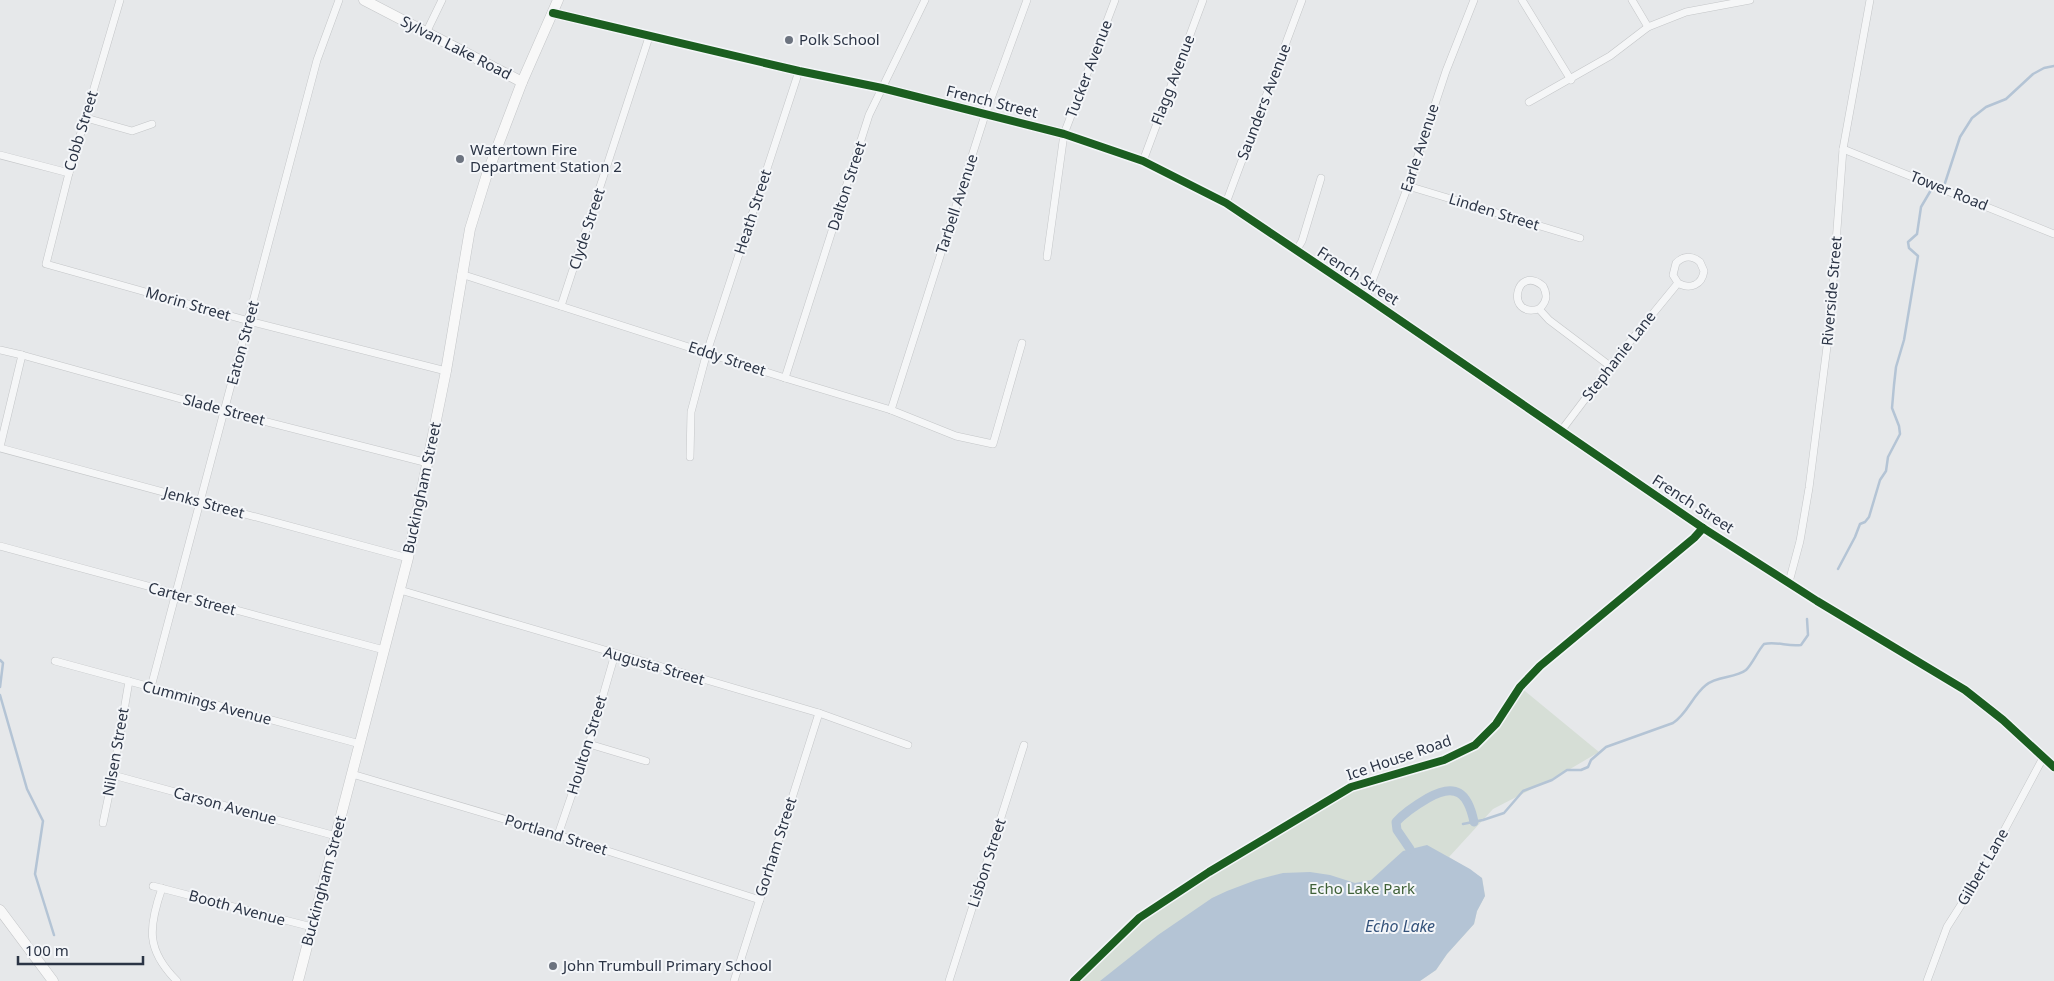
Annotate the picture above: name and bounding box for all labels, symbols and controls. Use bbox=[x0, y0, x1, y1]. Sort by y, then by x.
street label: Sylvan Lake Road bbox=[398, 11, 515, 84]
street label: Tucker Avenue bbox=[1060, 17, 1116, 120]
place label: Polk School bbox=[799, 29, 880, 49]
street label: Flagg Avenue bbox=[1146, 32, 1198, 128]
marker: Polk School bbox=[783, 34, 795, 46]
street label: Saunders Avenue bbox=[1232, 41, 1294, 163]
street label: French Street bbox=[944, 80, 1041, 122]
street label: Cobb Street bbox=[58, 88, 102, 173]
street label: Earle Avenue bbox=[1395, 101, 1443, 194]
street label: Dalton Street bbox=[822, 138, 870, 233]
place label: Watertown Fire Department Station 2 bbox=[470, 139, 622, 176]
street label: Tarbell Avenue bbox=[931, 151, 982, 256]
marker: Watertown Fire Department Station 2 bbox=[454, 153, 466, 165]
street label: Tower Road bbox=[1907, 165, 1991, 215]
street label: Heath Street bbox=[729, 166, 775, 257]
street label: Clyde Street bbox=[563, 185, 609, 272]
street label: Linden Street bbox=[1447, 188, 1543, 234]
street label: Riverside Street bbox=[1816, 235, 1846, 347]
street label: French Street bbox=[1314, 241, 1404, 309]
street label: Morin Street bbox=[143, 281, 234, 325]
street label: Eaton Street bbox=[221, 298, 263, 387]
street label: Stephanie Lane bbox=[1577, 306, 1660, 404]
street label: Eddy Street bbox=[686, 336, 769, 380]
street label: Slade Street bbox=[181, 389, 268, 430]
street label: Buckingham Street bbox=[397, 420, 445, 555]
street label: French Street bbox=[1649, 469, 1739, 537]
street label: Jenks Street bbox=[160, 481, 247, 523]
street label: Carter Street bbox=[146, 577, 239, 619]
street label: Augusta Street bbox=[601, 641, 708, 689]
street label: Cummings Avenue bbox=[140, 675, 274, 729]
street label: Houlton Street bbox=[561, 692, 611, 797]
street label: Nilsen Street bbox=[97, 705, 133, 798]
street label: Ice House Road bbox=[1344, 730, 1454, 784]
street label: Carson Avenue bbox=[171, 782, 279, 828]
street label: Gorham Street bbox=[750, 794, 801, 899]
street label: Portland Street bbox=[503, 809, 611, 859]
street label: Buckingham Street bbox=[296, 813, 350, 948]
street label: Lisbon Street bbox=[962, 815, 1010, 910]
street label: Gilbert Lane bbox=[1952, 824, 2012, 909]
park label: Echo Lake Park bbox=[1309, 878, 1415, 898]
street label: Booth Avenue bbox=[187, 885, 288, 930]
water label: Echo Lake bbox=[1365, 915, 1435, 937]
scale bar bbox=[18, 934, 142, 966]
text: 100 m bbox=[25, 940, 69, 960]
place label: John Trumbull Primary School bbox=[561, 955, 772, 975]
marker: John Trumbull Primary School bbox=[547, 960, 559, 972]

